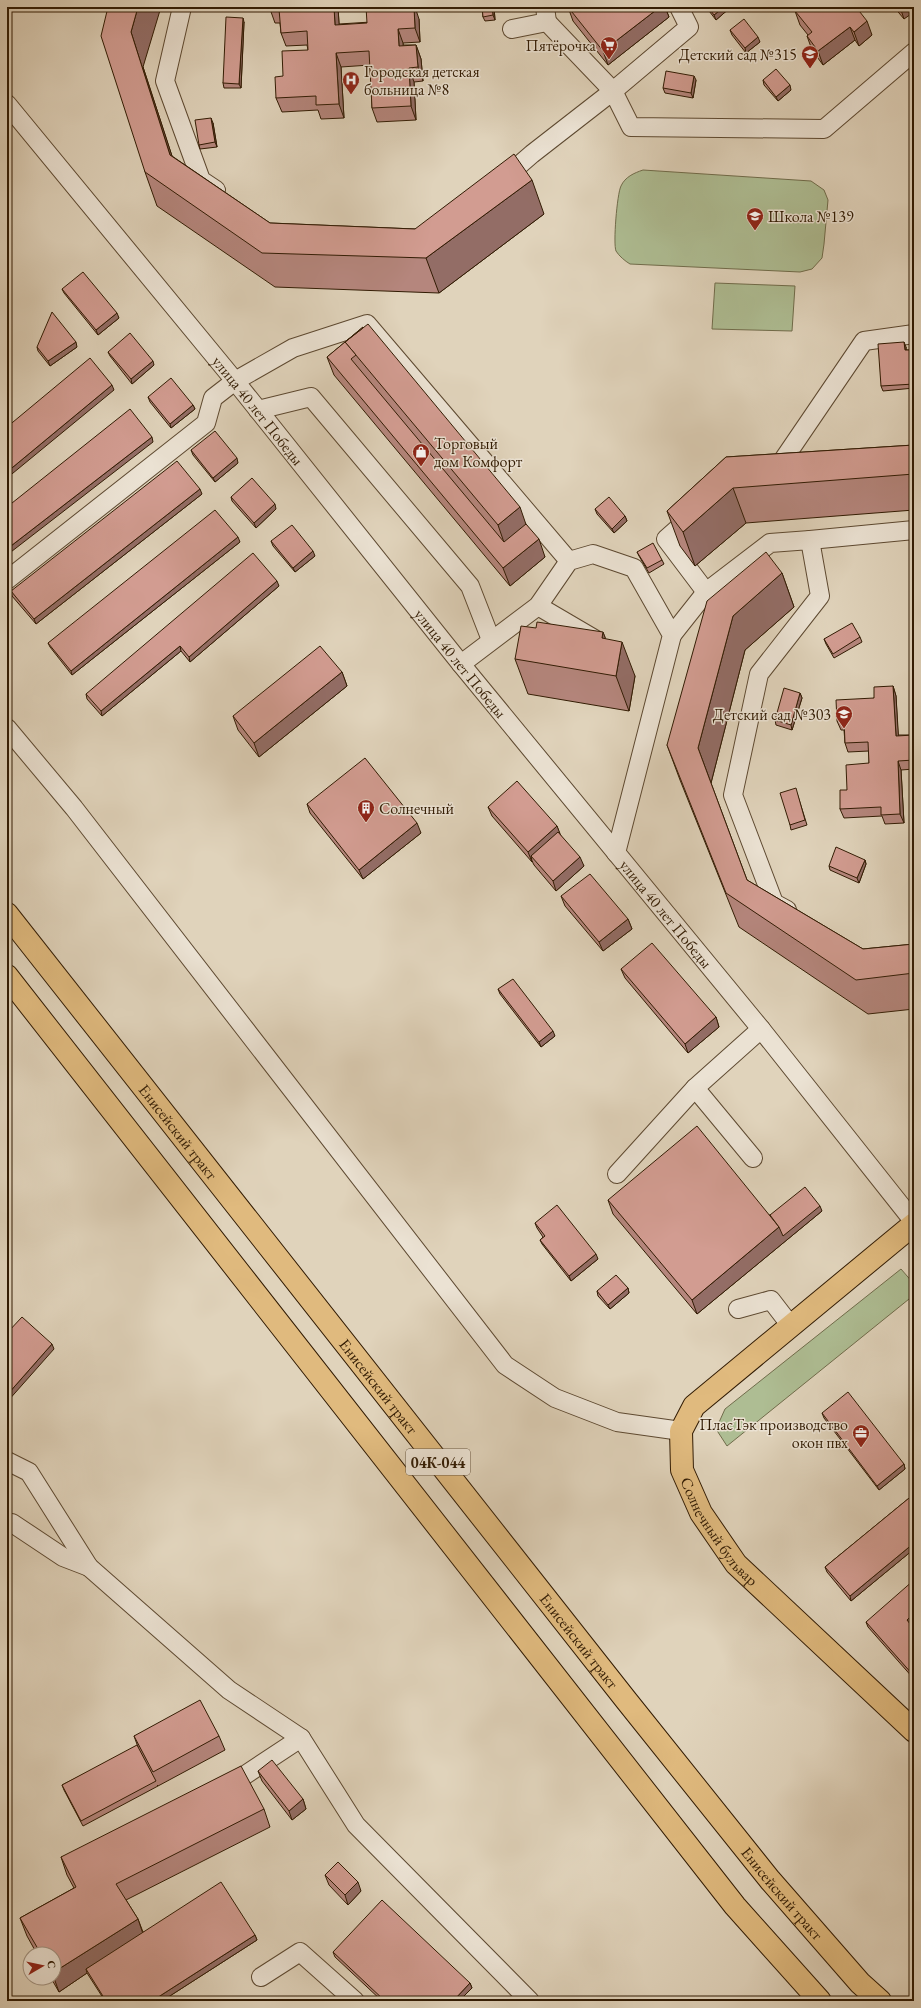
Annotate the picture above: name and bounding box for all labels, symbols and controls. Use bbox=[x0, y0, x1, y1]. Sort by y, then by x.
place label: Пятёрочка bbox=[526, 35, 597, 56]
supermarket icon: Пятёрочка bbox=[599, 35, 619, 60]
place label: Детский сад №315 bbox=[679, 44, 797, 65]
school or university icon: Детский сад №315 bbox=[800, 44, 820, 69]
place label: Городская детская больница №8 bbox=[364, 61, 480, 100]
hospital icon: Городская детская больница №8 bbox=[341, 70, 361, 95]
school or university icon: Школа №139 bbox=[745, 206, 765, 231]
place label: Школа №139 bbox=[768, 206, 854, 227]
street label: улица 40 лет Победы bbox=[208, 351, 309, 470]
place label: Торговый дом Комфорт bbox=[434, 433, 523, 472]
shop icon: Торговый дом Комфорт bbox=[411, 442, 431, 467]
street label: улица 40 лет Победы bbox=[410, 604, 512, 722]
place label: Детский сад №303 bbox=[713, 704, 831, 725]
school or university icon: Детский сад №303 bbox=[834, 704, 854, 729]
building icon: Солнечный bbox=[356, 798, 376, 823]
place label: Солнечный bbox=[379, 798, 454, 819]
street label: улица 40 лет Победы bbox=[615, 855, 717, 973]
street label: Енисейский тракт bbox=[134, 1080, 223, 1184]
street label: Енисейский тракт bbox=[335, 1334, 423, 1439]
place label: ПласТэк производство окон пвх bbox=[699, 1414, 848, 1453]
office icon: ПласТэк производство окон пвх bbox=[851, 1423, 871, 1448]
road number: 04К-044 bbox=[406, 1449, 470, 1475]
street label: Солнечный бульвар bbox=[676, 1474, 763, 1590]
street label: Енисейский тракт bbox=[535, 1589, 624, 1693]
street label: Енисейский тракт bbox=[737, 1842, 828, 1944]
north arrow bbox=[22, 1946, 62, 1986]
text: С bbox=[44, 1959, 59, 1970]

